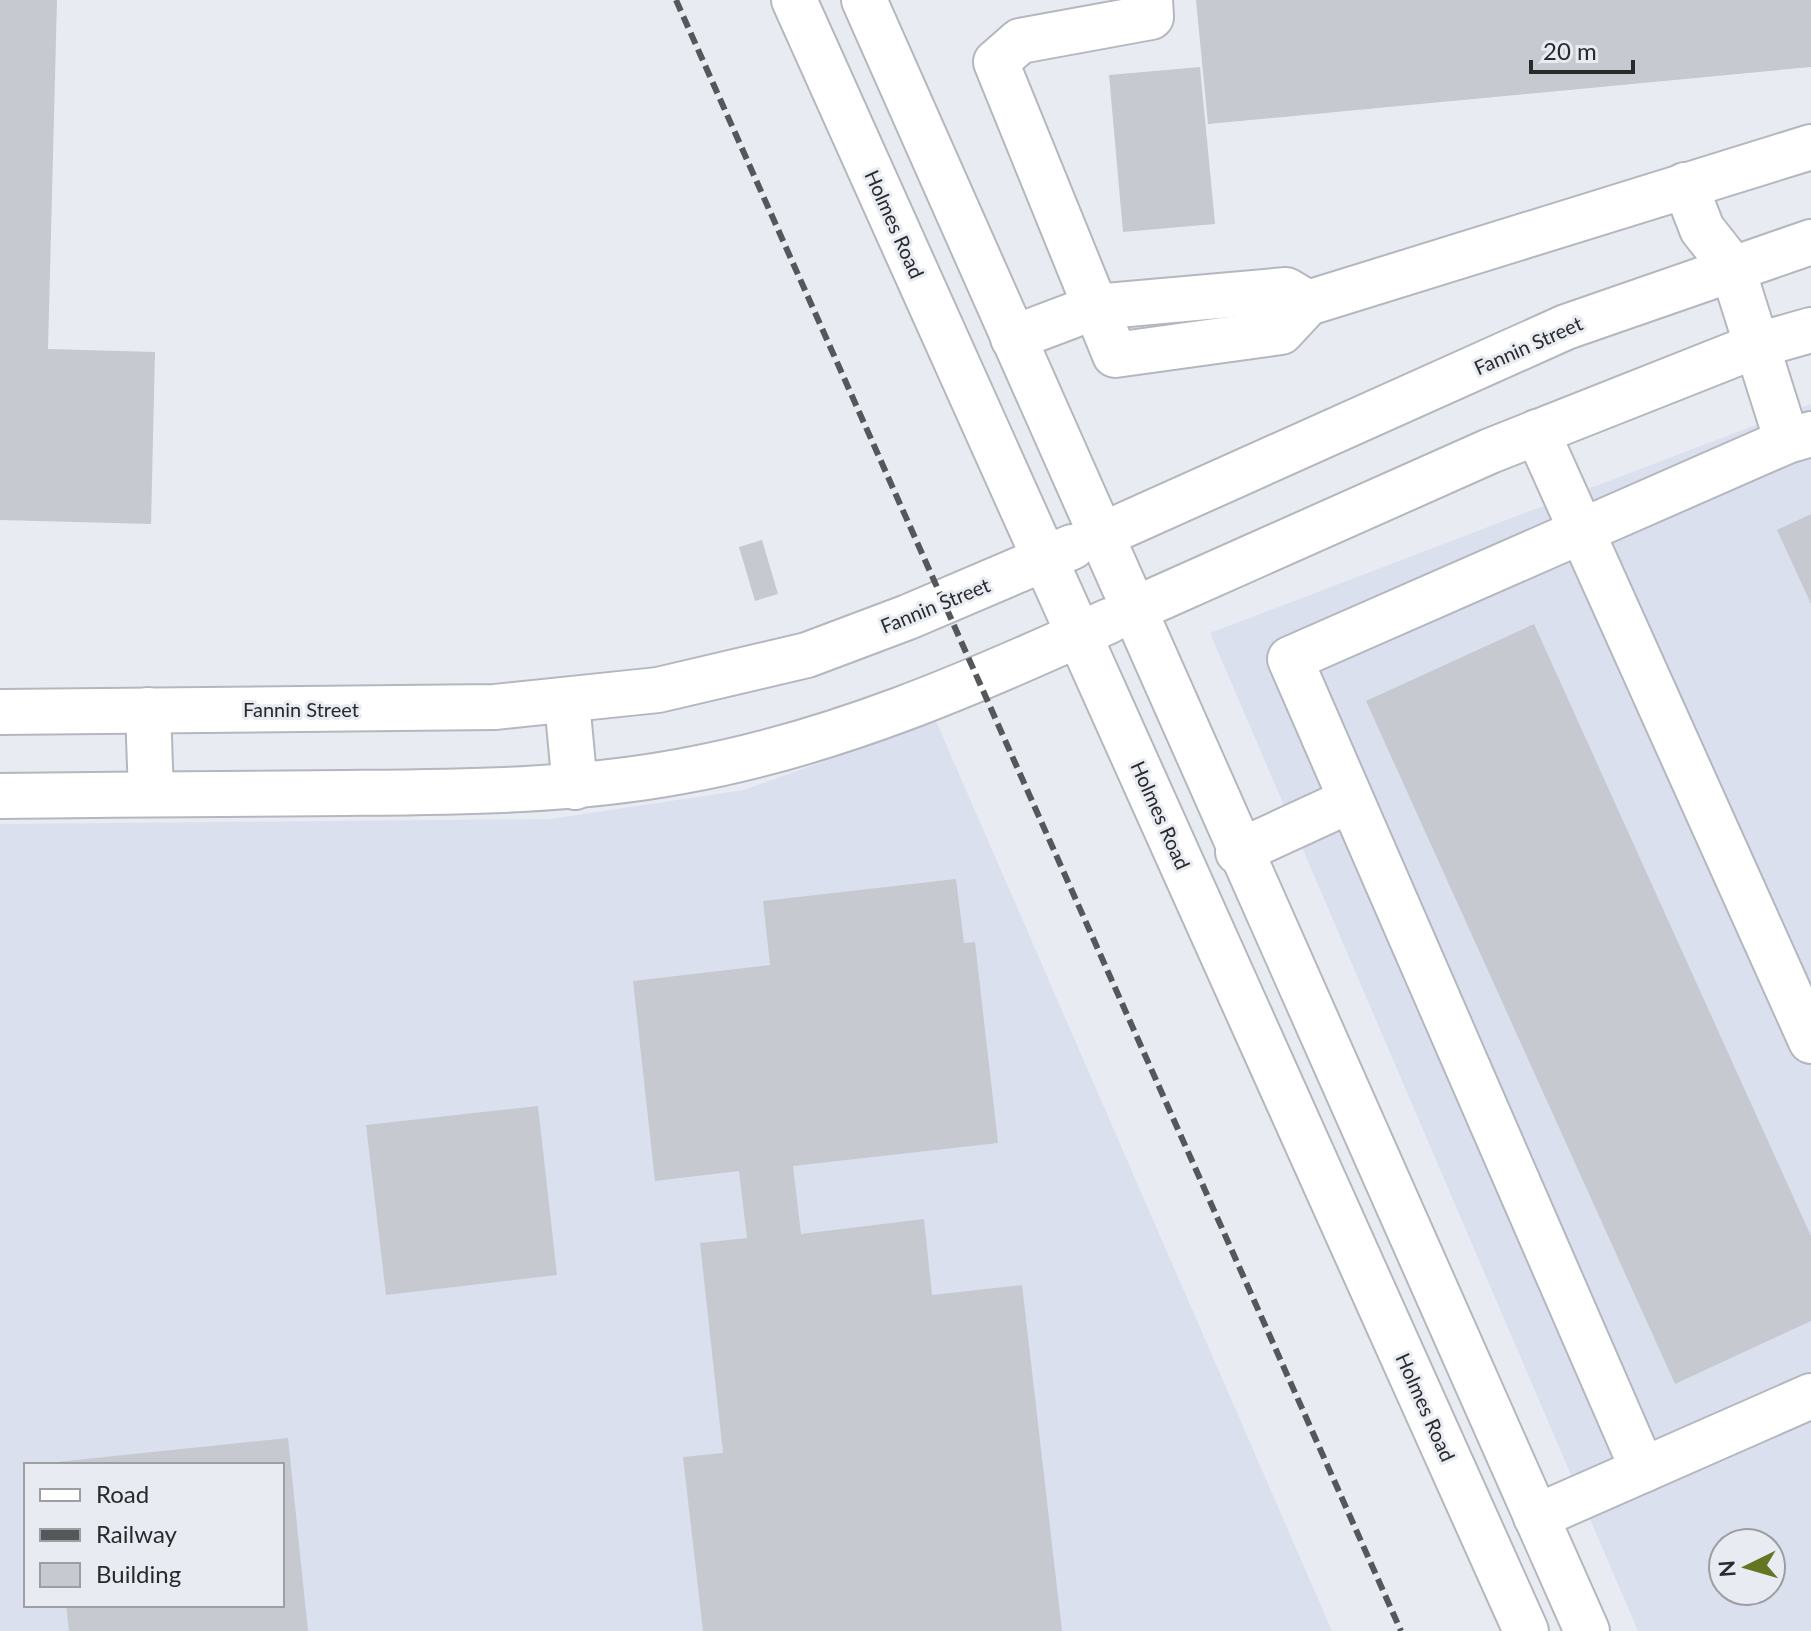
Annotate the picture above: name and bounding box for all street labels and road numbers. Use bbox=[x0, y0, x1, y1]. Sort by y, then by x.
street label: Holmes Road bbox=[860, 166, 930, 282]
street label: Fannin Street bbox=[1470, 310, 1586, 380]
street label: Fannin Street bbox=[877, 572, 993, 638]
street label: Fannin Street bbox=[243, 697, 359, 721]
street label: Holmes Road bbox=[1126, 757, 1196, 873]
street label: Holmes Road bbox=[1391, 1349, 1461, 1465]

